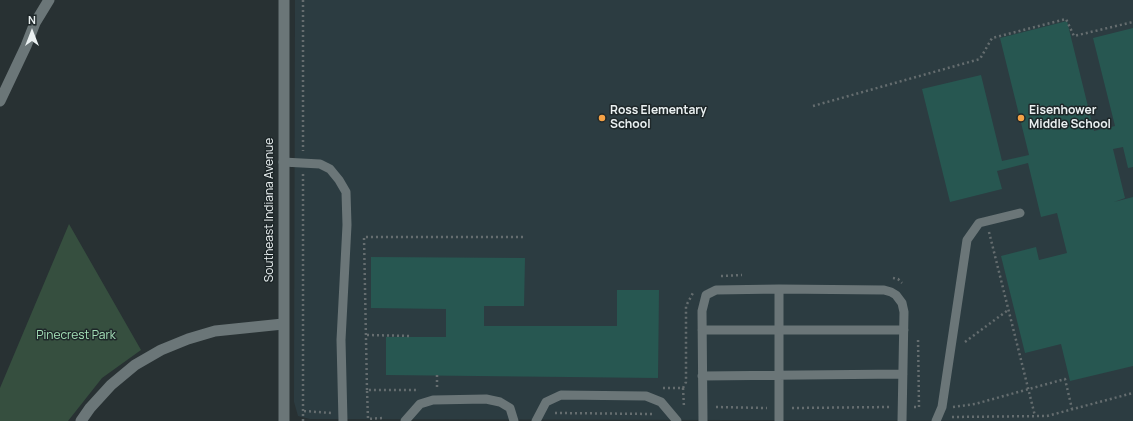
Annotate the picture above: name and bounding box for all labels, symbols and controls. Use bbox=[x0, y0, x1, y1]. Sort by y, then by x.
north arrow bbox=[12, 12, 52, 52]
text: N bbox=[28, 12, 36, 27]
place label: Ross Elementary School bbox=[610, 104, 707, 132]
place label: Eisenhower Middle School bbox=[1029, 104, 1111, 132]
marker: Ross Elementary School bbox=[597, 113, 607, 123]
marker: Eisenhower Middle School bbox=[1016, 113, 1026, 123]
street label: Southeast Indiana Avenue bbox=[263, 138, 277, 282]
park label: Pinecrest Park bbox=[36, 329, 116, 343]

